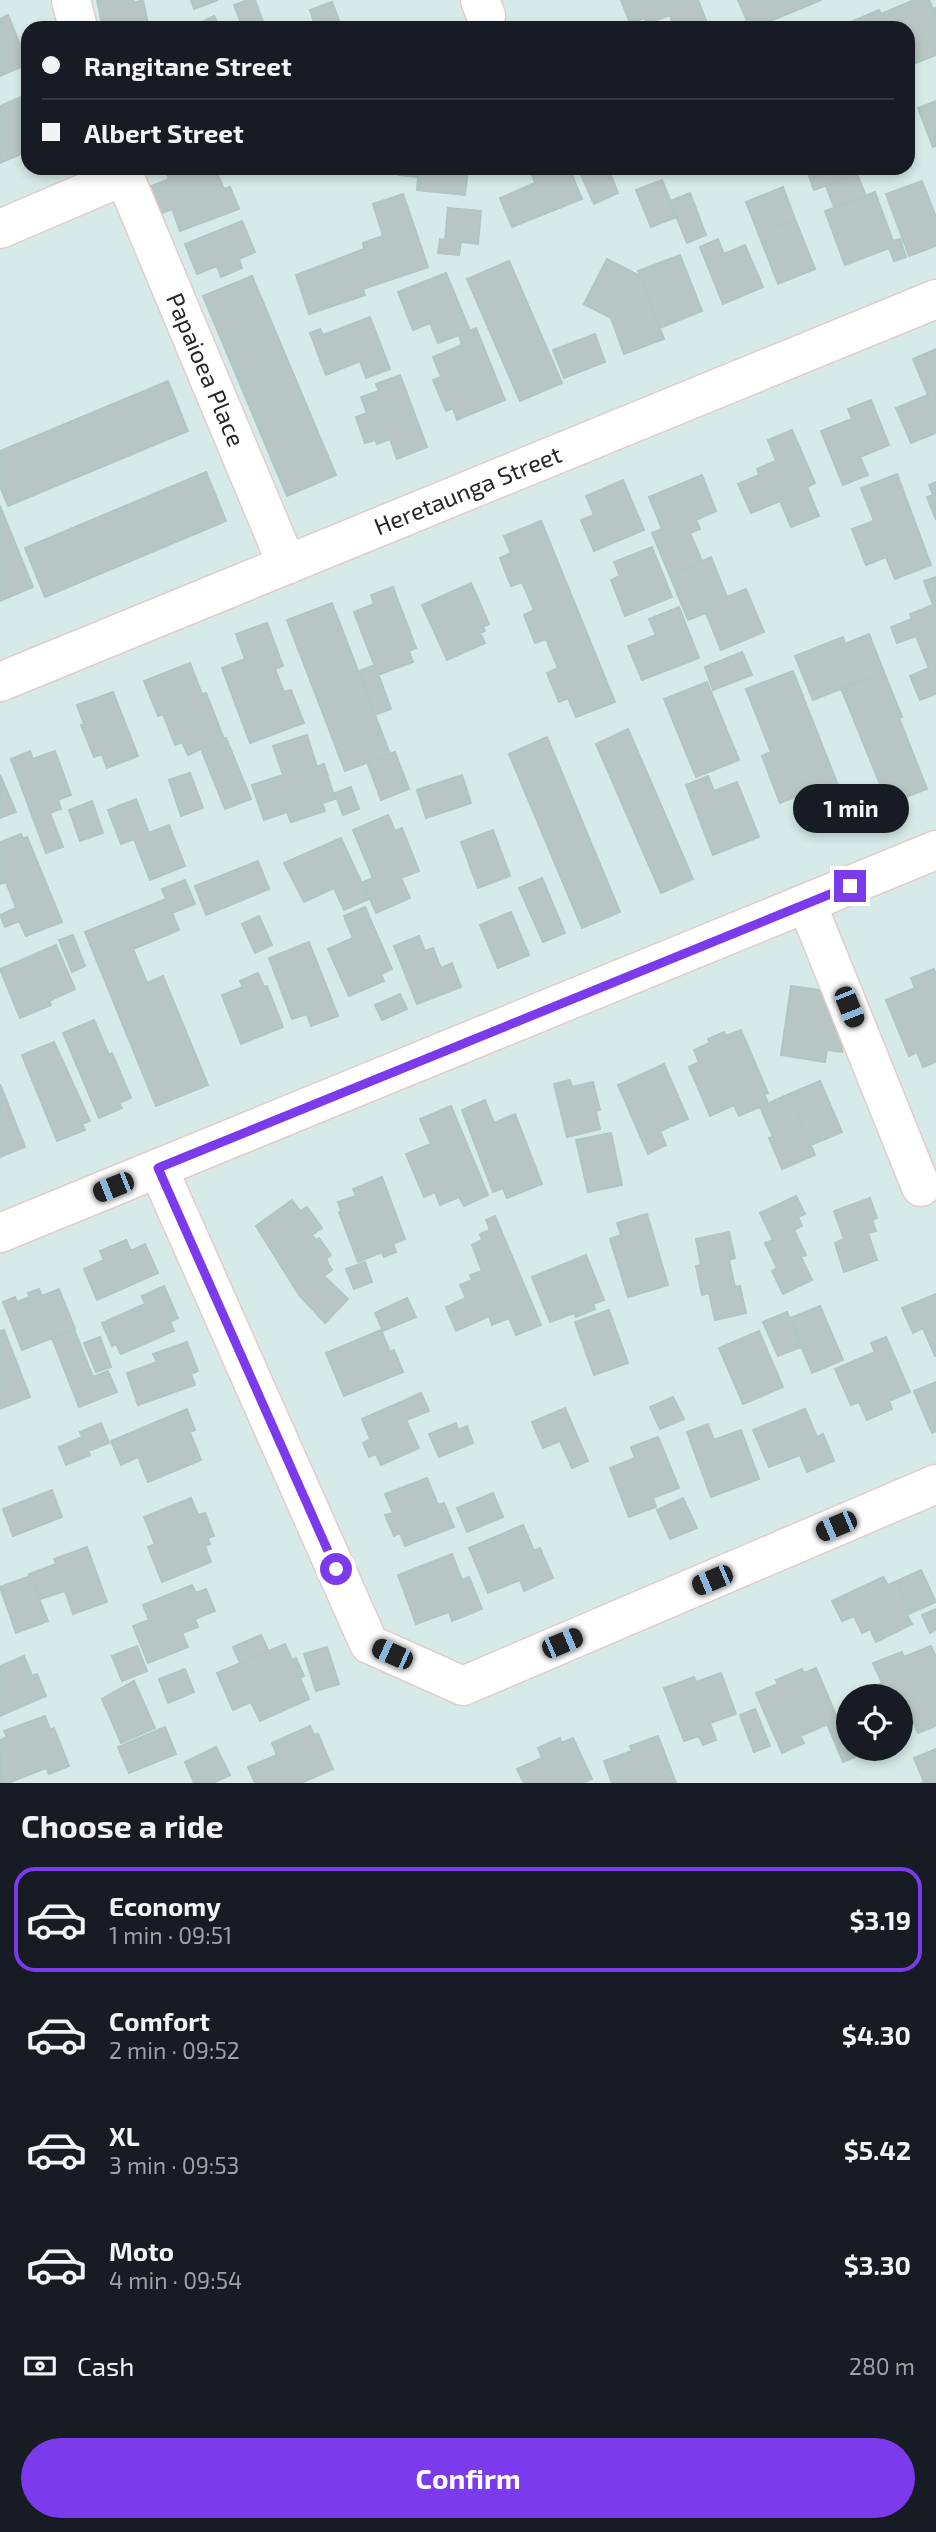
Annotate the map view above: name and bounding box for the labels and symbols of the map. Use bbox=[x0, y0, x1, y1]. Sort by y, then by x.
street label: Papaioea Place bbox=[161, 288, 252, 451]
street label: Heretaunga Street bbox=[369, 439, 565, 540]
callout: 1 min bbox=[792, 784, 908, 834]
route end bbox=[834, 870, 866, 902]
car bbox=[832, 984, 867, 1030]
car bbox=[90, 1169, 137, 1205]
car bbox=[813, 1508, 860, 1544]
route start bbox=[320, 1553, 352, 1585]
car bbox=[689, 1562, 736, 1598]
car bbox=[539, 1625, 586, 1661]
car bbox=[369, 1636, 416, 1672]

